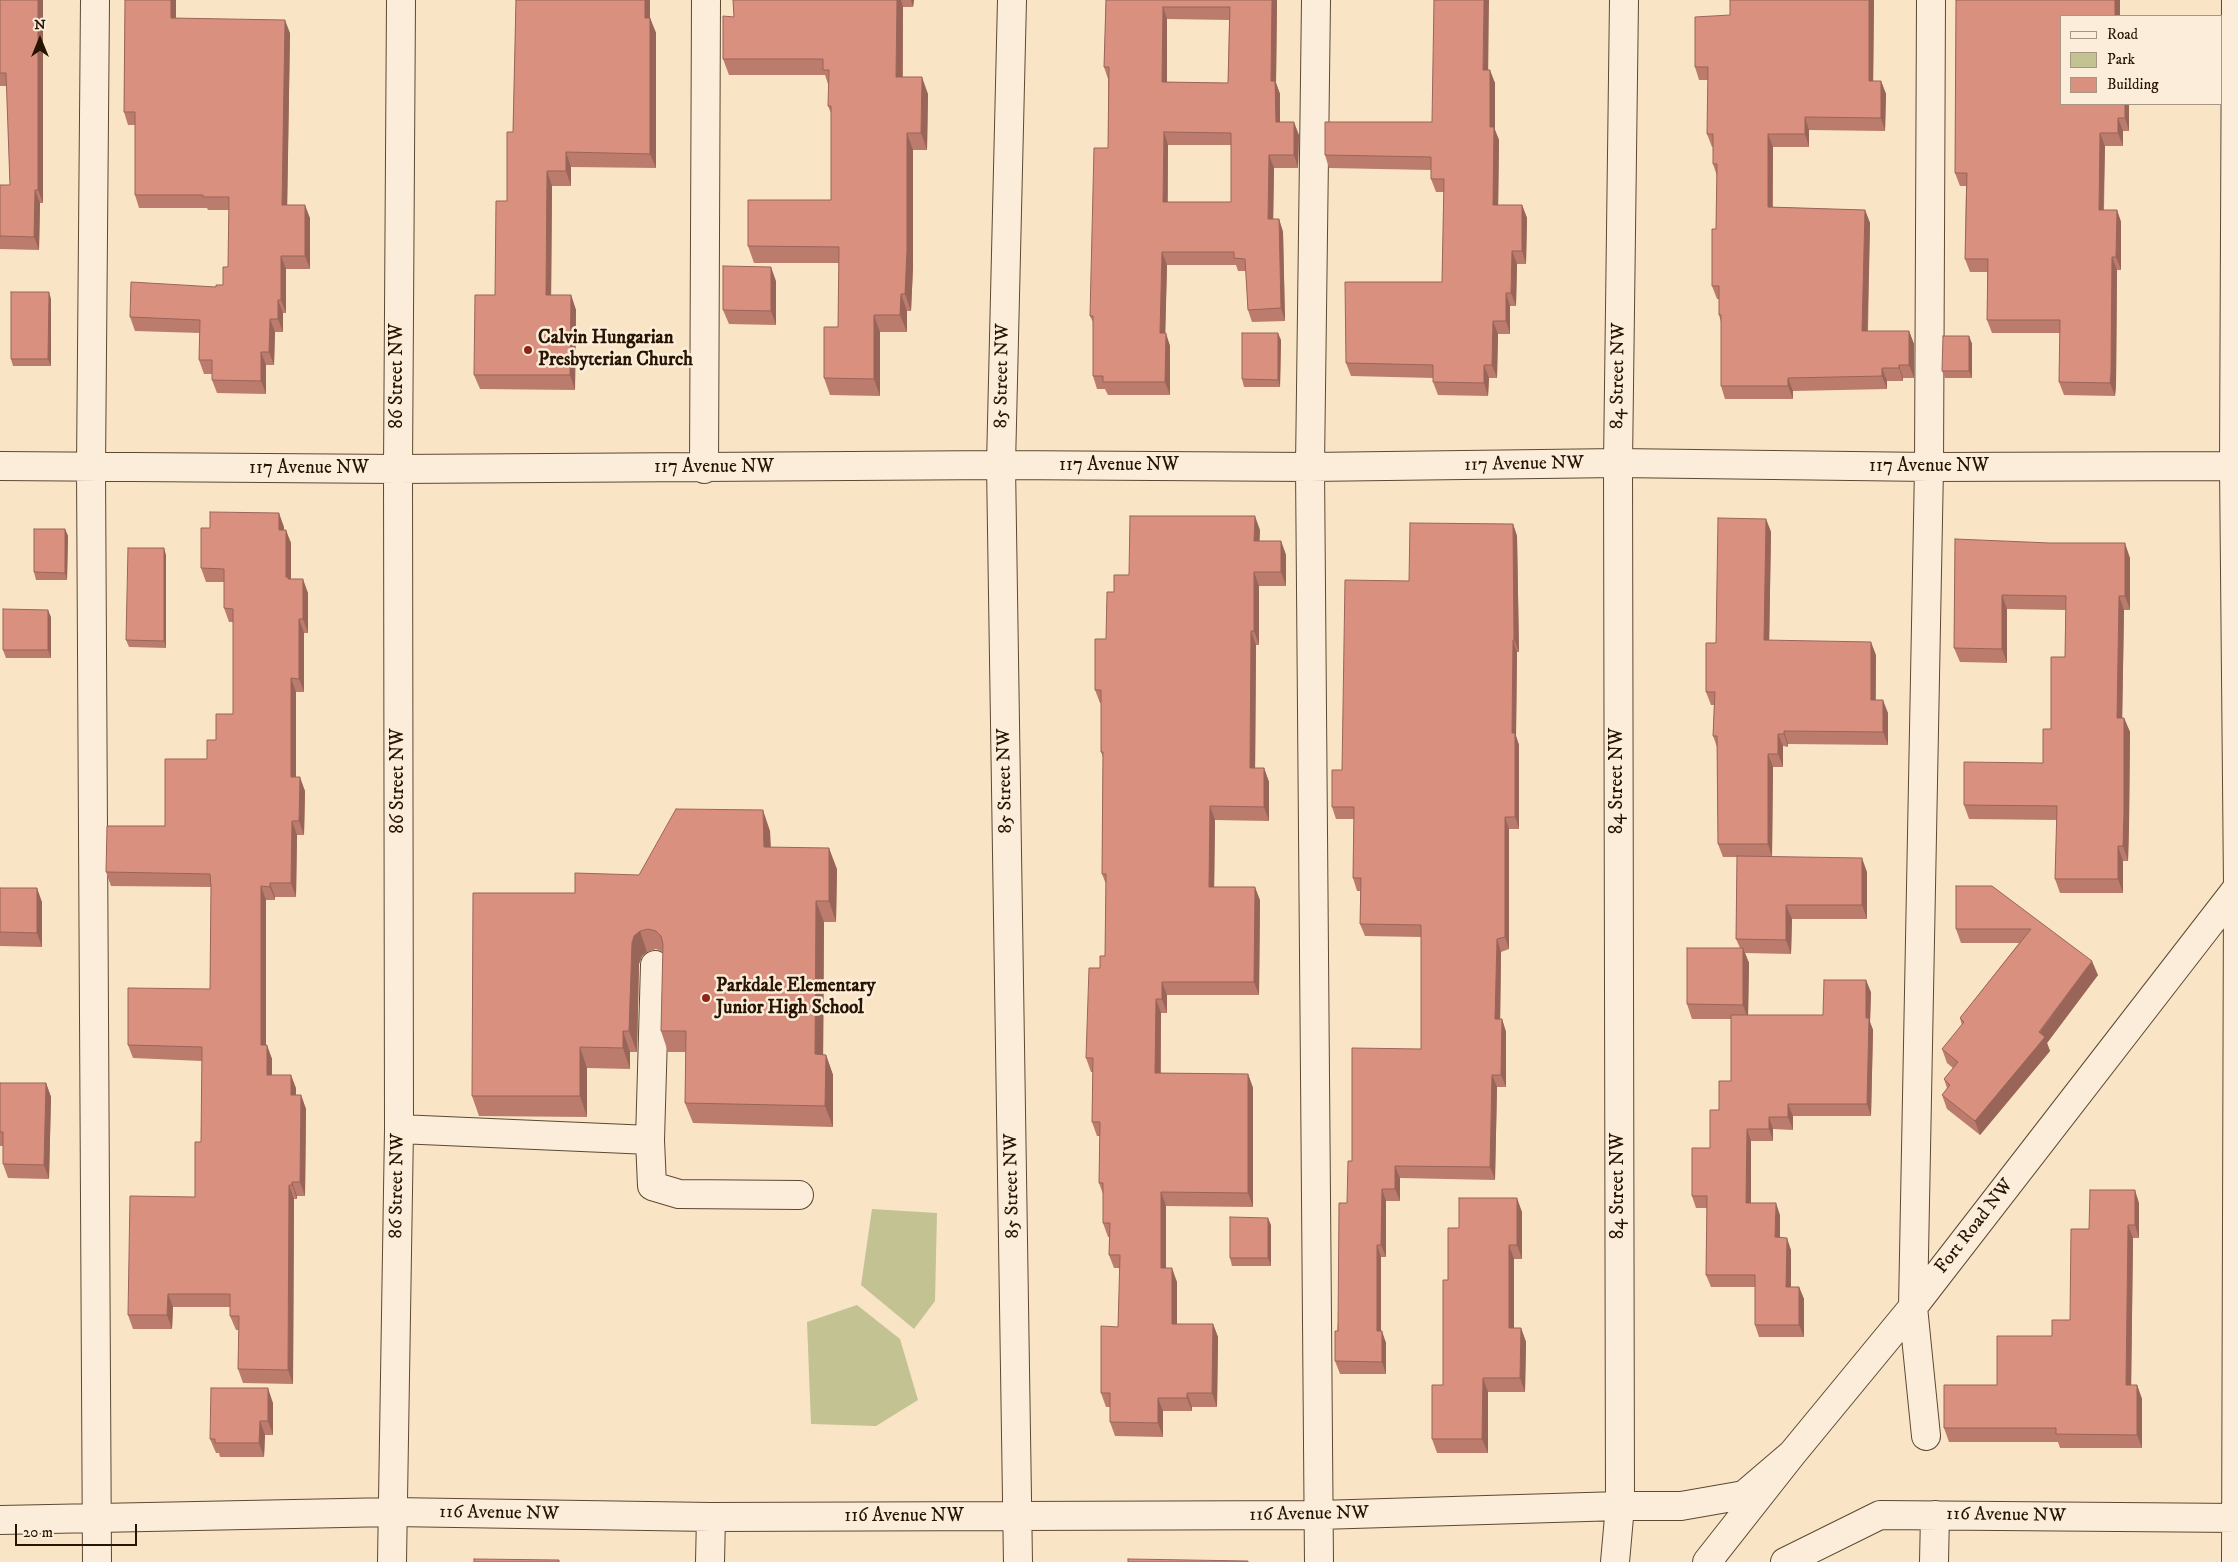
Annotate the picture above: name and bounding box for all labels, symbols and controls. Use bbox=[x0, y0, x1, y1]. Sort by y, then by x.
north arrow bbox=[15, 15, 65, 65]
legend bbox=[2060, 15, 2223, 105]
text: N bbox=[34, 16, 46, 34]
text: Road bbox=[2107, 25, 2138, 44]
text: Park bbox=[2107, 50, 2135, 69]
text: Building bbox=[2107, 75, 2159, 94]
street label: 86 Street NW bbox=[387, 323, 409, 429]
street label: 85 Street NW bbox=[991, 323, 1015, 429]
street label: 84 Street NW bbox=[1607, 323, 1631, 429]
place label: Calvin Hungarian Presbyterian Church bbox=[538, 328, 693, 372]
marker: Calvin Hungarian Presbyterian Church bbox=[522, 344, 534, 356]
street label: 117 Avenue NW bbox=[1464, 453, 1584, 477]
street label: 117 Avenue NW bbox=[1059, 455, 1179, 477]
street label: 117 Avenue NW bbox=[1869, 456, 1989, 478]
street label: 117 Avenue NW bbox=[654, 457, 774, 479]
street label: 117 Avenue NW bbox=[249, 458, 369, 480]
street label: 86 Street NW bbox=[388, 728, 410, 834]
street label: 85 Street NW bbox=[994, 728, 1018, 834]
street label: 84 Street NW bbox=[1607, 728, 1629, 834]
place label: Parkdale Elementary Junior High School bbox=[716, 976, 876, 1020]
marker: Parkdale Elementary Junior High School bbox=[700, 992, 712, 1004]
street label: 86 Street NW bbox=[386, 1133, 410, 1239]
street label: 85 Street NW bbox=[1001, 1133, 1025, 1239]
street label: 84 Street NW bbox=[1608, 1133, 1630, 1239]
street label: Fort Road NW bbox=[1931, 1175, 2019, 1279]
street label: 116 Avenue NW bbox=[439, 1502, 559, 1526]
street label: 116 Avenue NW bbox=[1249, 1503, 1369, 1527]
street label: 116 Avenue NW bbox=[1946, 1504, 2066, 1528]
street label: 116 Avenue NW bbox=[844, 1506, 964, 1528]
scale bar bbox=[18, 1514, 140, 1546]
text: 20 m bbox=[23, 1523, 53, 1542]

